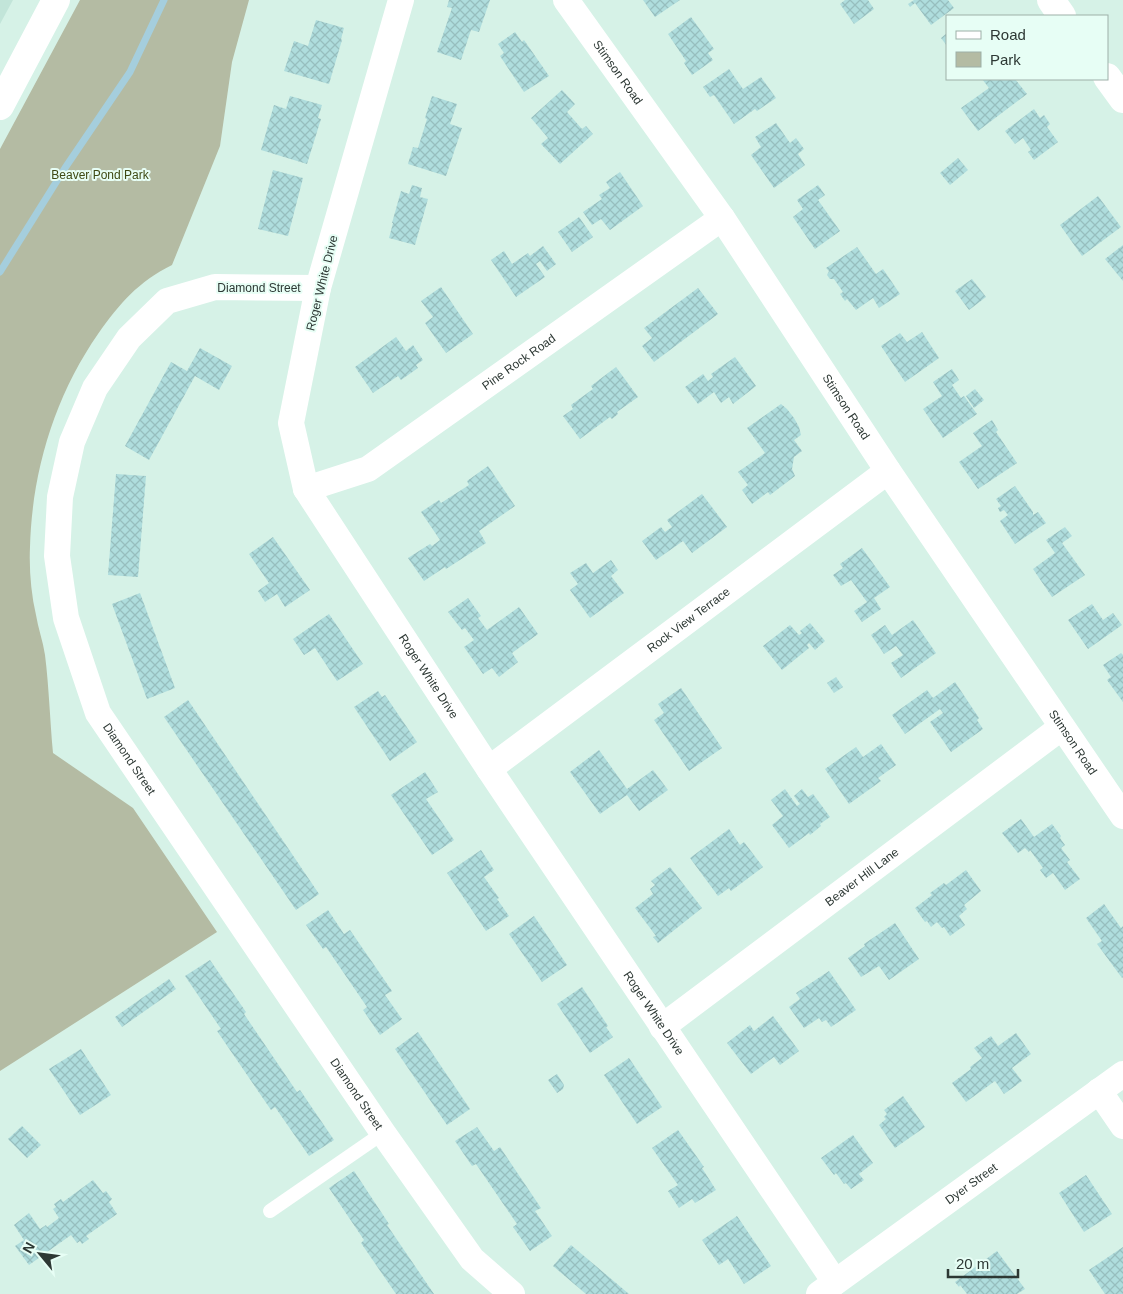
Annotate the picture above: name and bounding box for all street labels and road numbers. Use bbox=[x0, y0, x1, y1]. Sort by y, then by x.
street label: Stimson Road bbox=[590, 38, 645, 107]
street label: Roger White Drive bbox=[303, 233, 341, 332]
street label: Diamond Street bbox=[217, 281, 301, 295]
street label: Pine Rock Road bbox=[479, 331, 558, 393]
street label: Stimson Road bbox=[819, 372, 873, 442]
street label: Rock View Terrace bbox=[644, 584, 733, 655]
street label: Roger White Drive bbox=[396, 632, 461, 722]
street label: Stimson Road bbox=[1046, 707, 1100, 777]
street label: Diamond Street bbox=[100, 720, 159, 798]
street label: Beaver Hill Lane bbox=[823, 845, 902, 909]
street label: Roger White Drive bbox=[620, 968, 687, 1058]
street label: Diamond Street bbox=[327, 1056, 386, 1133]
street label: Dyer Street bbox=[943, 1160, 1001, 1207]

